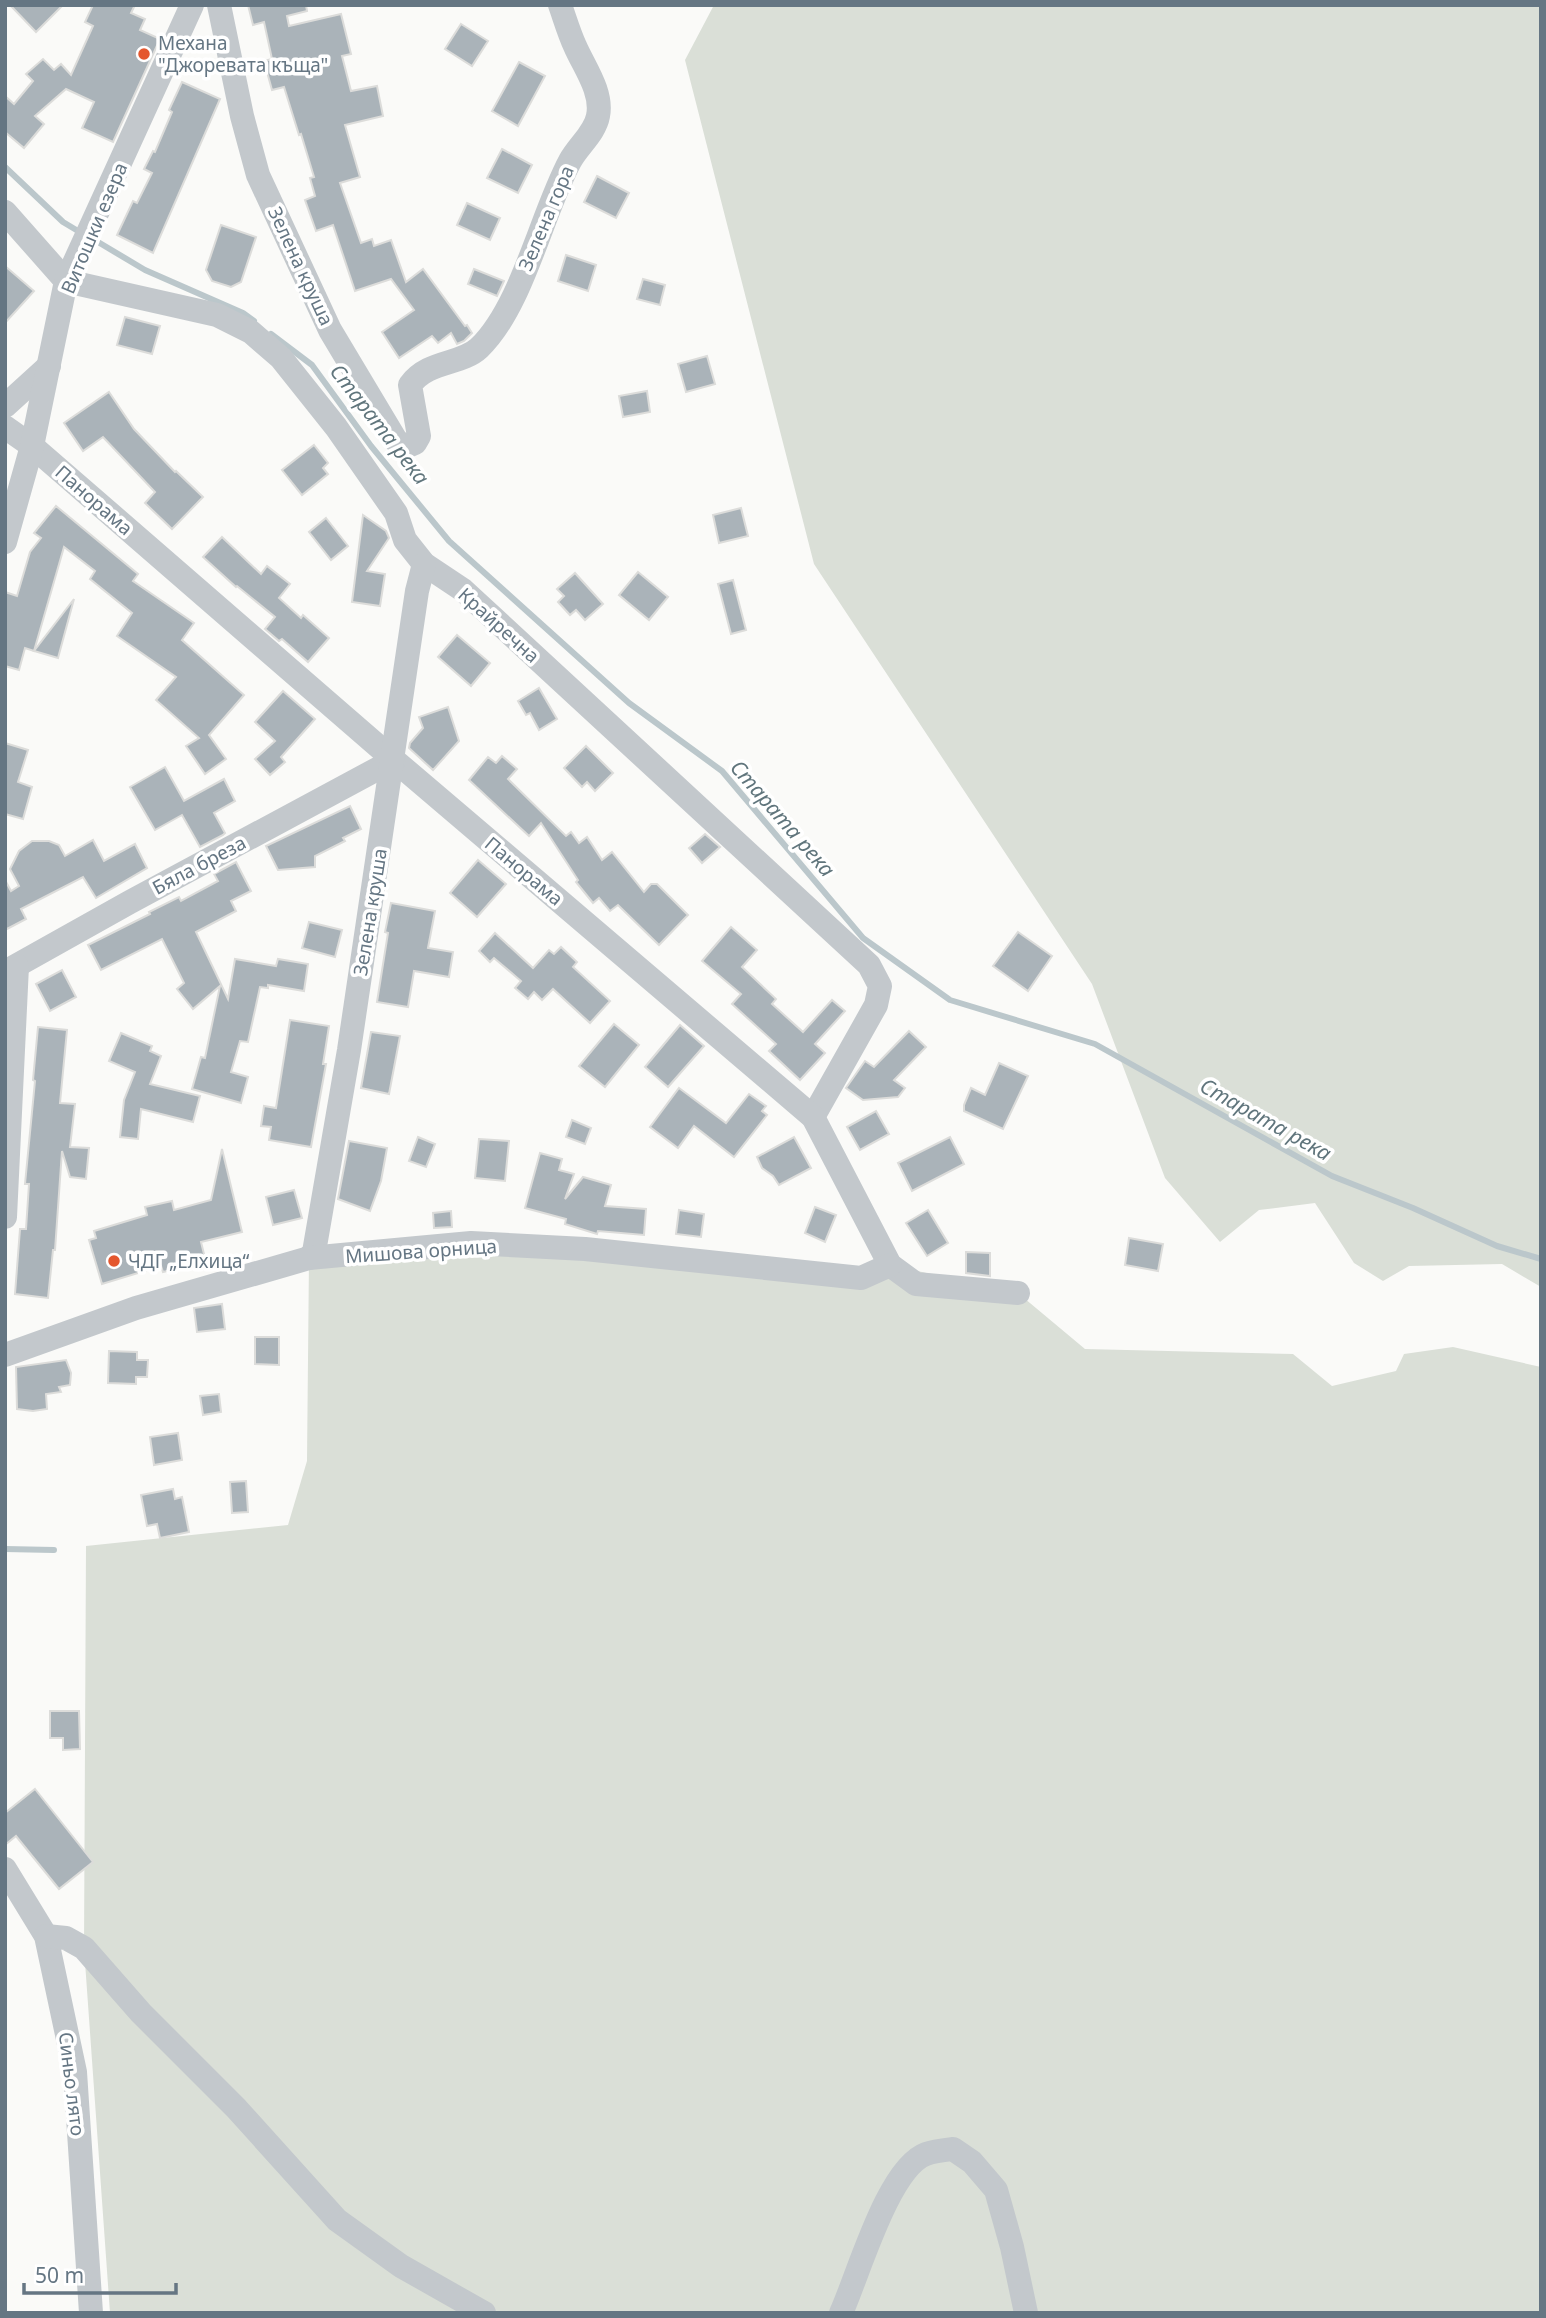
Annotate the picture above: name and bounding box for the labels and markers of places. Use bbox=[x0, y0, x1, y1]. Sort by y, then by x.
place label: Механа "Джоревата къща" bbox=[158, 30, 328, 78]
marker: Механа "Джоревата къща" bbox=[136, 46, 152, 62]
place label: ЧДГ „Елхица“ bbox=[128, 1248, 250, 1274]
marker: ЧДГ „Елхица“ bbox=[106, 1253, 122, 1269]

